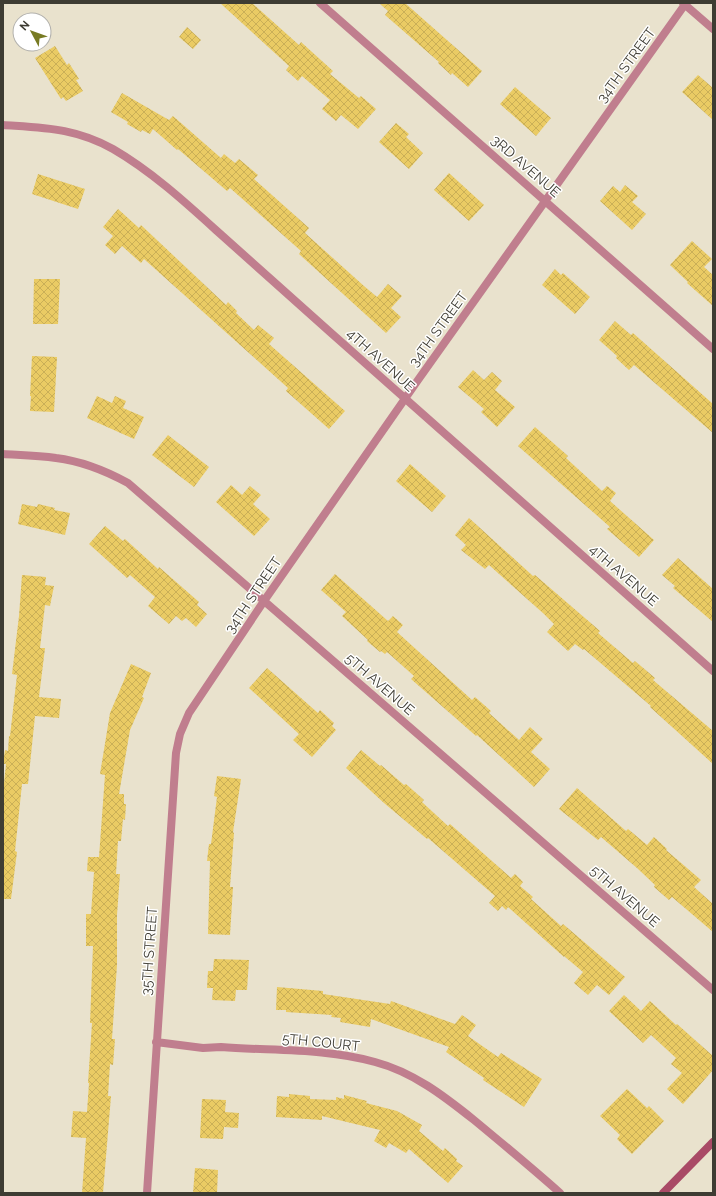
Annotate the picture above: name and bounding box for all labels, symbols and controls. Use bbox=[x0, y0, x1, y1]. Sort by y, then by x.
north arrow bbox=[12, 12, 52, 52]
text: N bbox=[17, 18, 32, 33]
street label: 34TH STREET bbox=[593, 24, 659, 106]
street label: 3RD AVENUE bbox=[488, 132, 564, 200]
street label: 34TH STREET bbox=[405, 288, 471, 370]
street label: 4TH AVENUE bbox=[344, 325, 418, 395]
street label: 4TH AVENUE bbox=[586, 541, 662, 609]
street label: 34TH STREET bbox=[222, 553, 285, 636]
street label: 5TH AVENUE bbox=[342, 650, 418, 718]
street label: 5TH AVENUE bbox=[587, 862, 663, 930]
street label: 35TH STREET bbox=[138, 906, 160, 996]
street label: 5TH COURT bbox=[281, 1030, 361, 1054]

